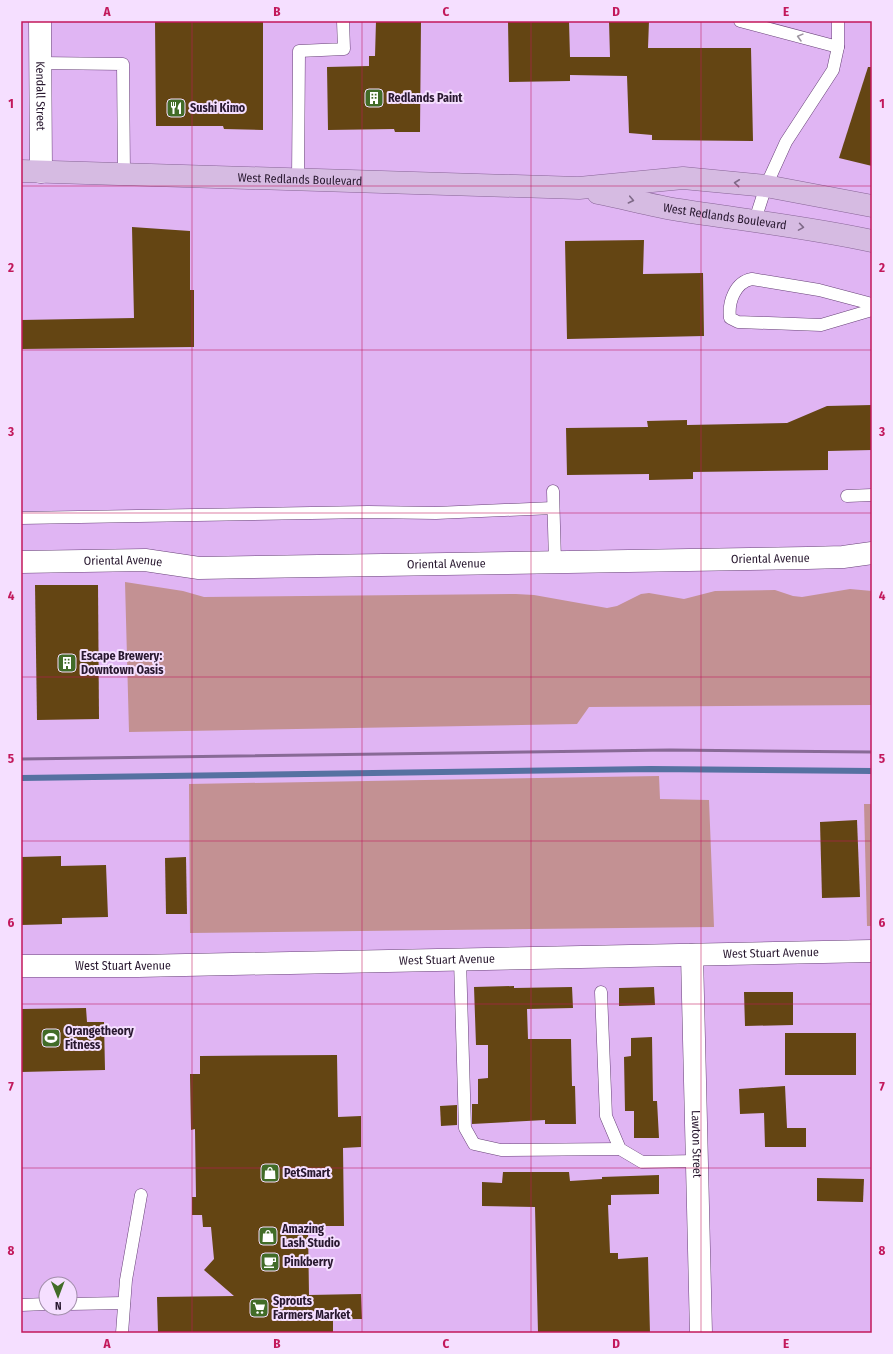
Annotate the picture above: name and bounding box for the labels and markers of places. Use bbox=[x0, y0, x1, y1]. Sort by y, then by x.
building icon: Redlands Paint bbox=[363, 87, 385, 109]
place label: Redlands Paint bbox=[388, 91, 463, 105]
restaurant icon: Sushi Kimo bbox=[165, 97, 187, 119]
place label: Sushi Kimo bbox=[190, 101, 246, 115]
place label: Escape Brewery: Downtown Oasis bbox=[81, 649, 164, 677]
building icon: Escape Brewery: Downtown Oasis bbox=[56, 652, 78, 674]
place label: Orangetheory Fitness bbox=[65, 1024, 134, 1052]
sports icon: Orangetheory Fitness bbox=[40, 1027, 62, 1049]
shop icon: PetSmart bbox=[259, 1162, 281, 1184]
place label: PetSmart bbox=[284, 1166, 331, 1180]
place label: Amazing Lash Studio bbox=[281, 1222, 341, 1250]
shop icon: Amazing Lash Studio bbox=[257, 1225, 279, 1247]
cafe icon: Pinkberry bbox=[259, 1251, 281, 1273]
place label: Pinkberry bbox=[284, 1255, 333, 1269]
place label: Sprouts Farmers Market bbox=[273, 1294, 351, 1322]
supermarket icon: Sprouts Farmers Market bbox=[248, 1297, 270, 1319]

